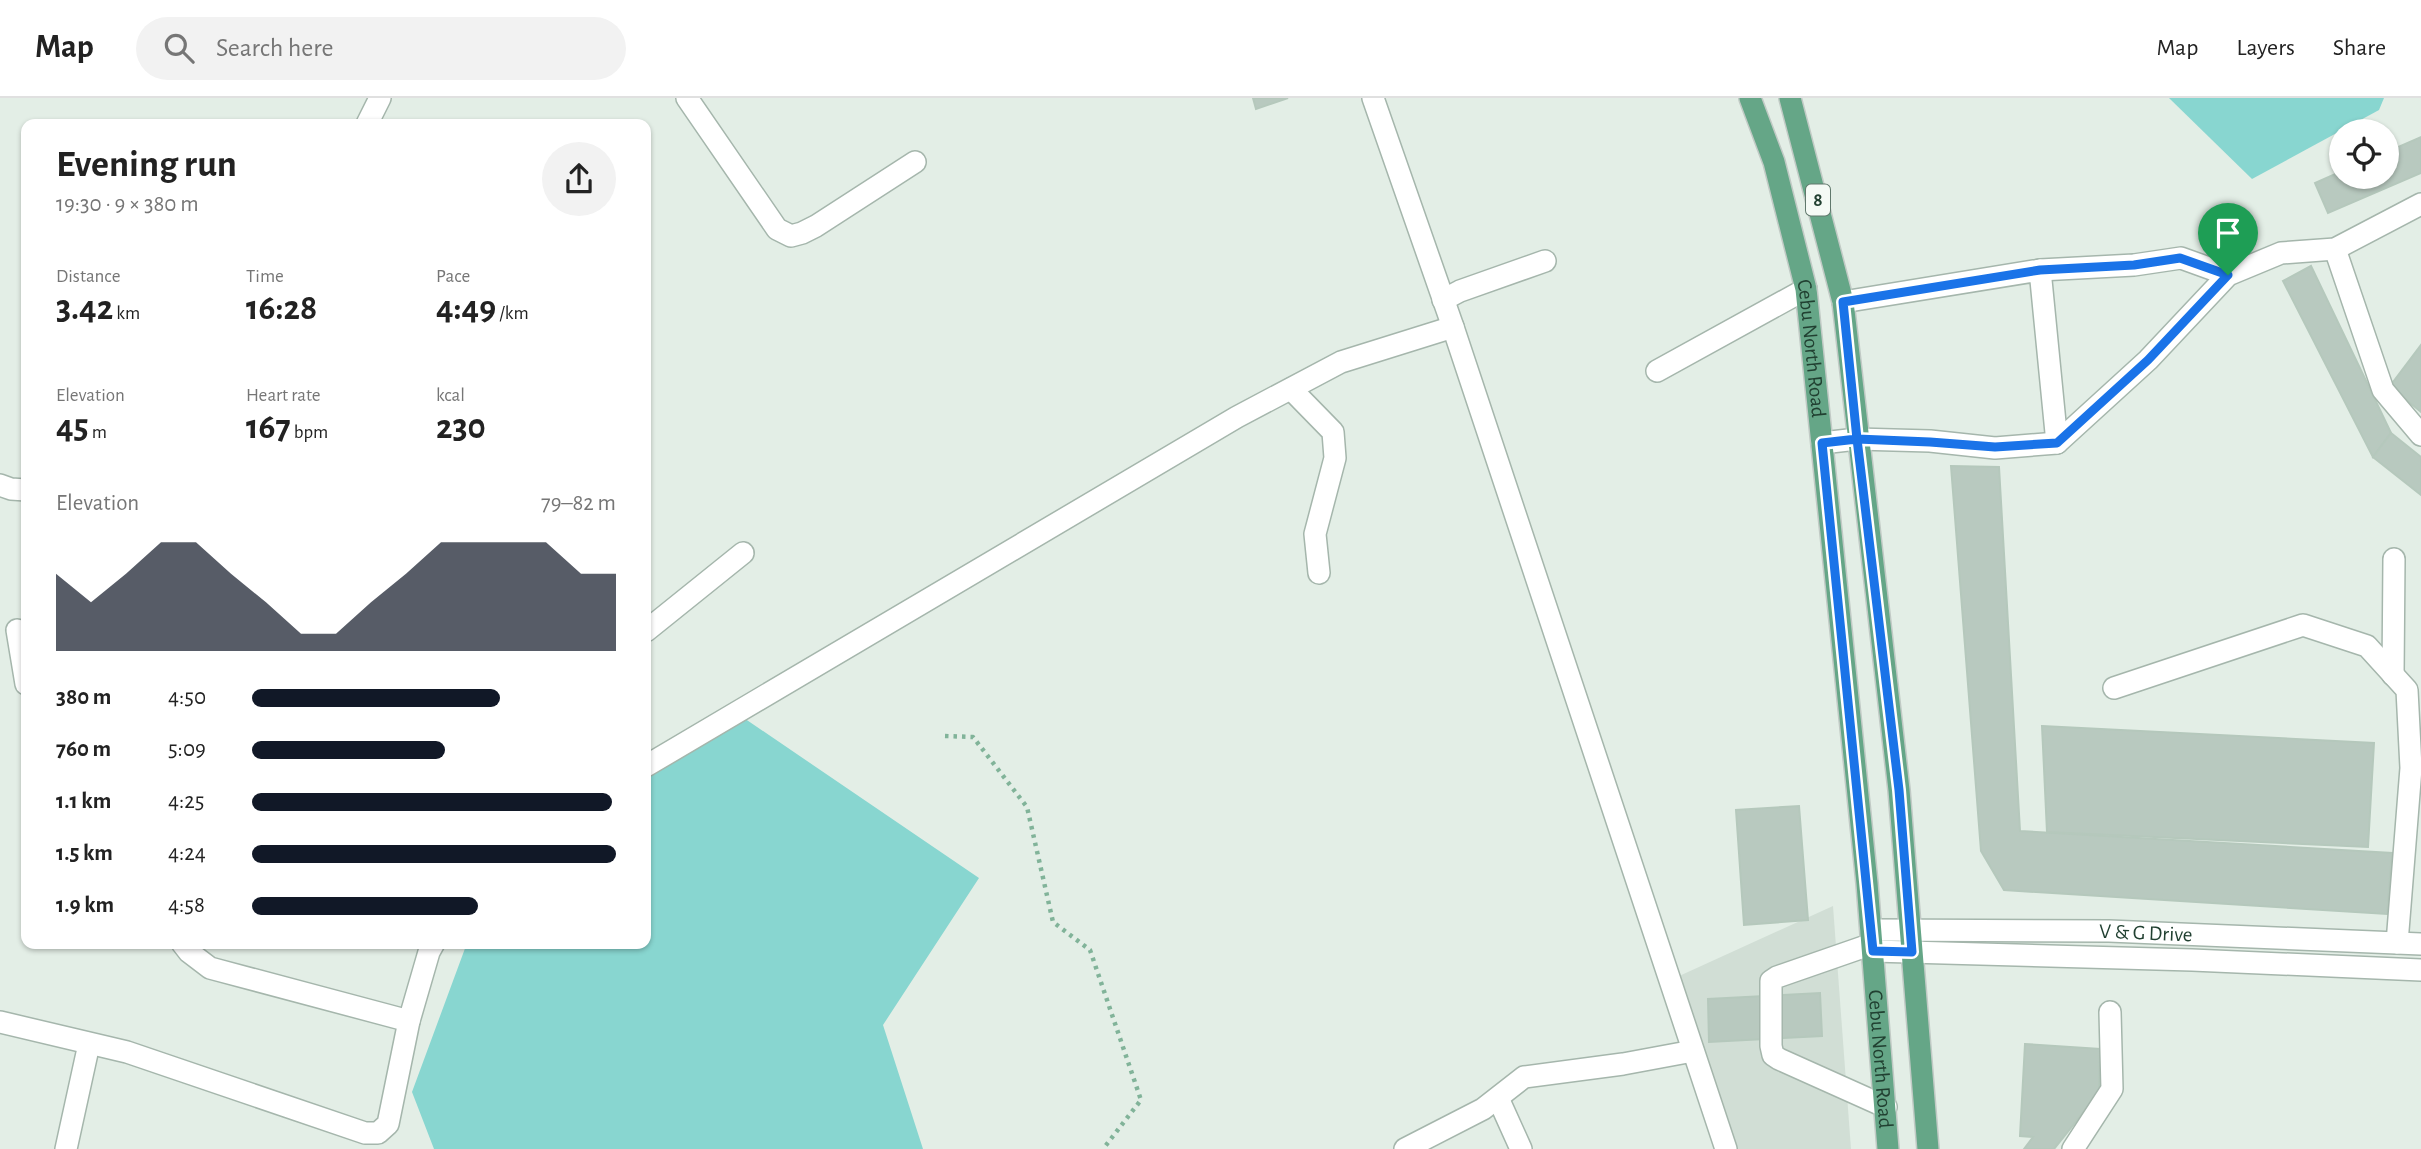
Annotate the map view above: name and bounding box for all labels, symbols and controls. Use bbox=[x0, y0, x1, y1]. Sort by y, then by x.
search box bbox=[136, 17, 626, 80]
icon: search bbox=[160, 29, 198, 67]
text: Map bbox=[35, 31, 94, 64]
text: Search here bbox=[216, 35, 334, 61]
text: Map bbox=[2156, 36, 2198, 60]
text: Layers bbox=[2236, 36, 2295, 60]
text: Share bbox=[2333, 36, 2386, 60]
map controls bbox=[2329, 119, 2399, 189]
button: locate bbox=[2329, 119, 2399, 189]
button: share bbox=[542, 142, 616, 216]
text: Evening run bbox=[56, 146, 237, 184]
road number: 8 bbox=[1806, 184, 1830, 216]
text: 19:30 · 9 × 380 m bbox=[56, 193, 199, 216]
pin bbox=[2198, 203, 2258, 275]
icon: arrive bbox=[2209, 214, 2247, 252]
text: Distance bbox=[56, 267, 120, 286]
text: Time bbox=[246, 267, 284, 286]
text: Pace bbox=[436, 267, 470, 286]
street label: Cebu North Road bbox=[1793, 277, 1830, 419]
text: 3.42 bbox=[56, 291, 113, 326]
text: 16:28 bbox=[246, 291, 317, 326]
text: 4:49 bbox=[436, 291, 496, 326]
text: km bbox=[113, 304, 140, 323]
text: /km bbox=[496, 304, 529, 323]
text: Elevation bbox=[56, 386, 125, 405]
text: Heart rate bbox=[246, 386, 321, 405]
text: kcal bbox=[436, 386, 465, 405]
text: 45 bbox=[56, 410, 89, 445]
text: 167 bbox=[246, 410, 291, 445]
text: 230 bbox=[436, 410, 486, 445]
text: m bbox=[89, 423, 107, 442]
text: bpm bbox=[291, 423, 328, 442]
text: Elevation bbox=[56, 492, 139, 515]
text: 79–82 m bbox=[541, 492, 616, 515]
text: 380 m bbox=[56, 686, 111, 709]
text: 4:50 bbox=[168, 686, 206, 709]
text: 760 m bbox=[56, 738, 111, 761]
text: 5:09 bbox=[168, 738, 206, 761]
text: 1.1 km bbox=[56, 790, 111, 813]
text: 4:25 bbox=[168, 790, 204, 813]
text: 1.5 km bbox=[56, 842, 113, 865]
text: 4:24 bbox=[168, 842, 206, 865]
text: 1.9 km bbox=[56, 894, 114, 917]
text: 4:58 bbox=[168, 894, 205, 917]
street label: V & G Drive bbox=[2099, 920, 2193, 945]
street label: Cebu North Road bbox=[1865, 989, 1897, 1129]

